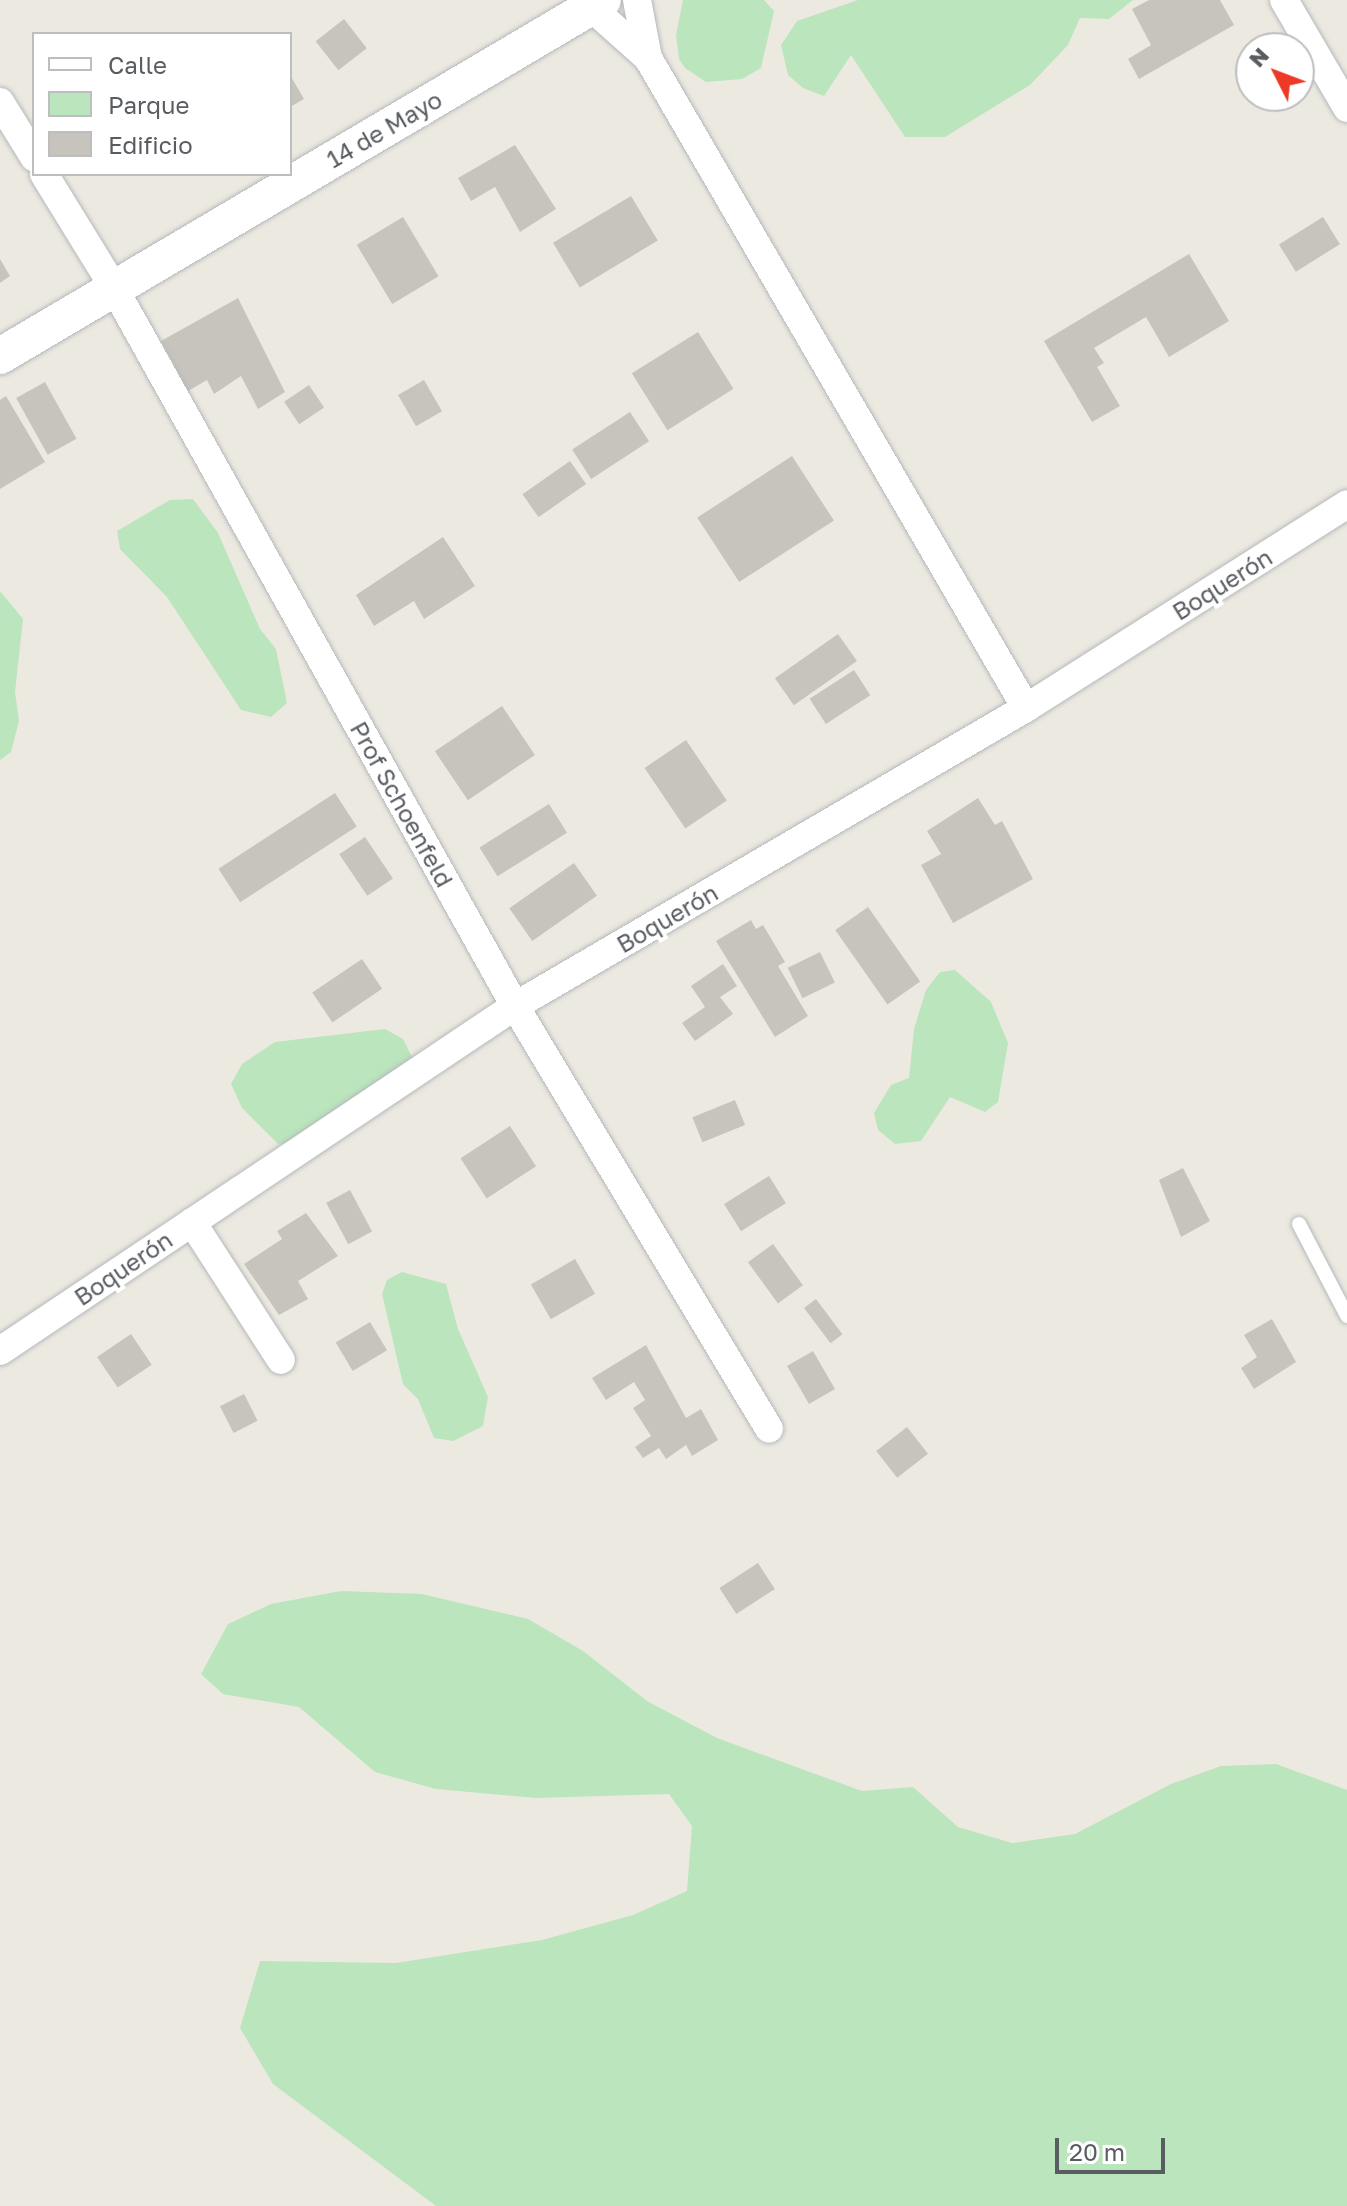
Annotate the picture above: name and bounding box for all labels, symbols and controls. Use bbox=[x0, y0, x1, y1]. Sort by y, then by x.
legend bbox=[32, 32, 292, 176]
north arrow bbox=[1235, 32, 1315, 112]
text: N bbox=[1243, 42, 1274, 72]
text: Calle bbox=[108, 50, 167, 79]
street label: 14 de Mayo bbox=[321, 85, 447, 173]
text: Parque bbox=[108, 90, 189, 119]
text: Edificio bbox=[108, 130, 193, 159]
street label: Boquerón bbox=[1167, 542, 1277, 626]
street label: Prof Schoenfeld bbox=[345, 716, 459, 892]
street label: Boquerón bbox=[611, 878, 723, 958]
street label: Boquerón bbox=[69, 1225, 177, 1311]
scale bar bbox=[1059, 2122, 1169, 2172]
text: 20 m bbox=[1069, 2137, 1125, 2166]

